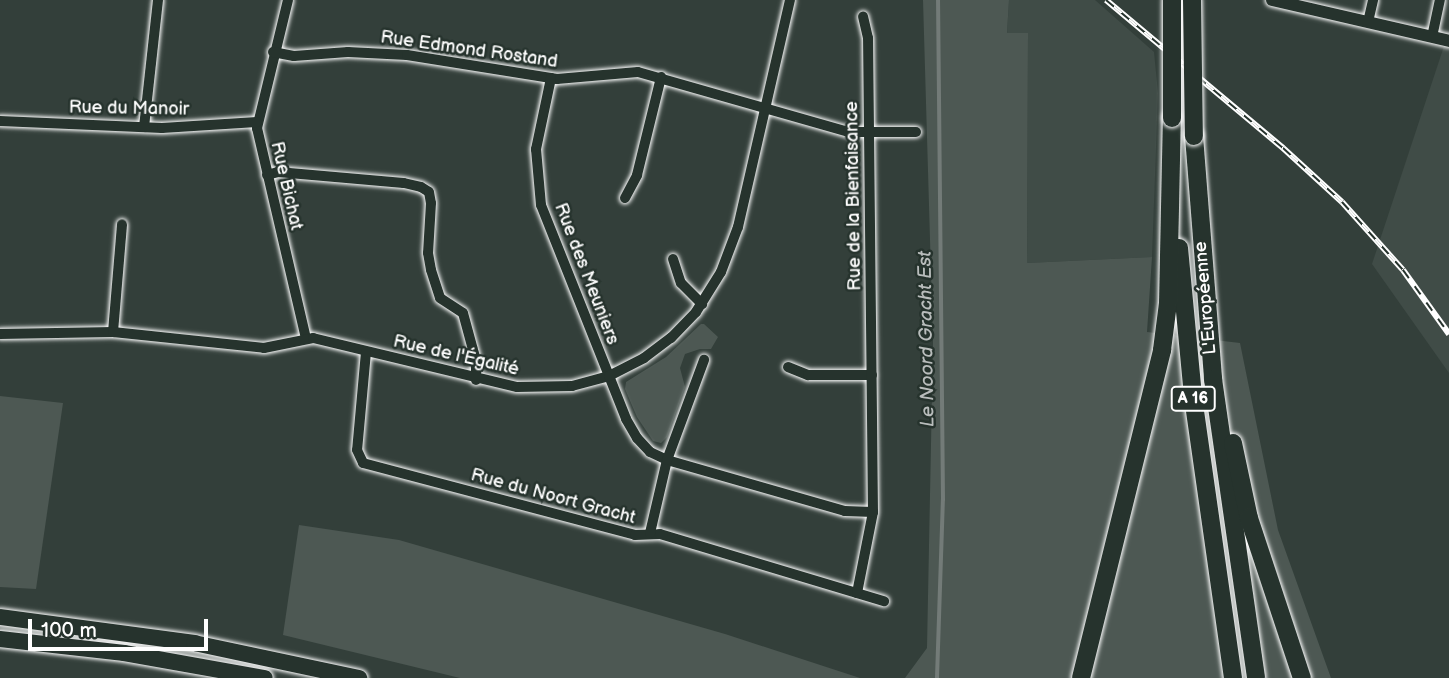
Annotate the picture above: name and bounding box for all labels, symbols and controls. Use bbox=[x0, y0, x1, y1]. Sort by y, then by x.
street label: Rue Edmond Rostand bbox=[379, 27, 559, 73]
street label: Rue du Manoir bbox=[69, 97, 189, 121]
street label: Rue de la Bienfaisance bbox=[842, 101, 866, 291]
street label: Rue Bichat bbox=[265, 140, 307, 232]
street label: Rue des Meuniers bbox=[549, 200, 623, 348]
street label: L'Européenne bbox=[1190, 240, 1222, 356]
water label: Le Noord Gracht Est bbox=[914, 251, 940, 427]
street label: Rue de l'Égalité bbox=[391, 331, 521, 381]
road number: A 16 bbox=[1170, 386, 1216, 412]
street label: Rue du Noort Gracht bbox=[468, 465, 638, 529]
scale bar bbox=[32, 604, 212, 648]
text: 100 m bbox=[41, 618, 97, 643]

